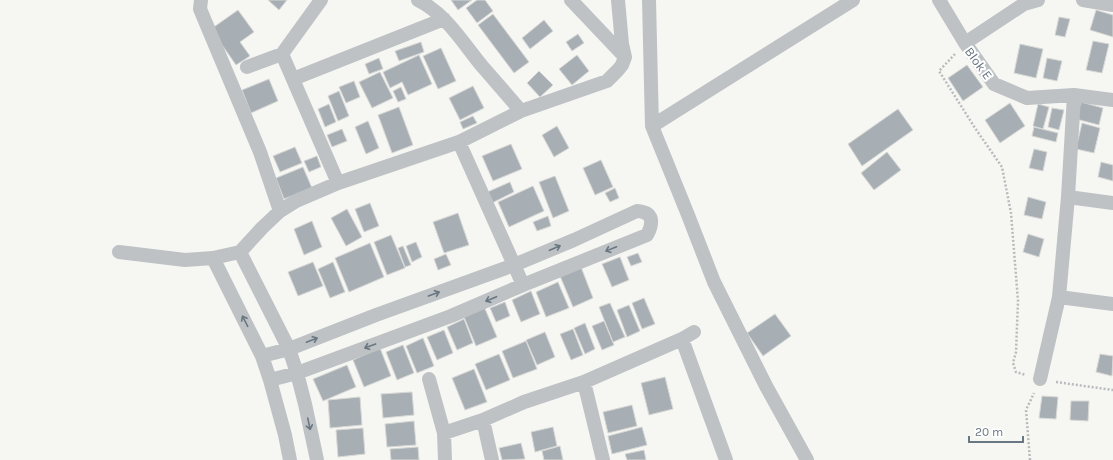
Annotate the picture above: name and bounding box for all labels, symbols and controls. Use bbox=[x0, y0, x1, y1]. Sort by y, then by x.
street label: Blok E bbox=[962, 44, 995, 82]
one-way arrow bbox=[549, 243, 561, 251]
one-way arrow bbox=[605, 246, 617, 254]
one-way arrow bbox=[427, 290, 440, 297]
one-way arrow bbox=[485, 295, 497, 303]
one-way arrow bbox=[241, 316, 248, 328]
one-way arrow bbox=[306, 336, 318, 344]
one-way arrow bbox=[364, 342, 376, 350]
one-way arrow bbox=[306, 417, 314, 430]
scale bar bbox=[969, 418, 1023, 444]
text: 20 m bbox=[975, 425, 1003, 439]

